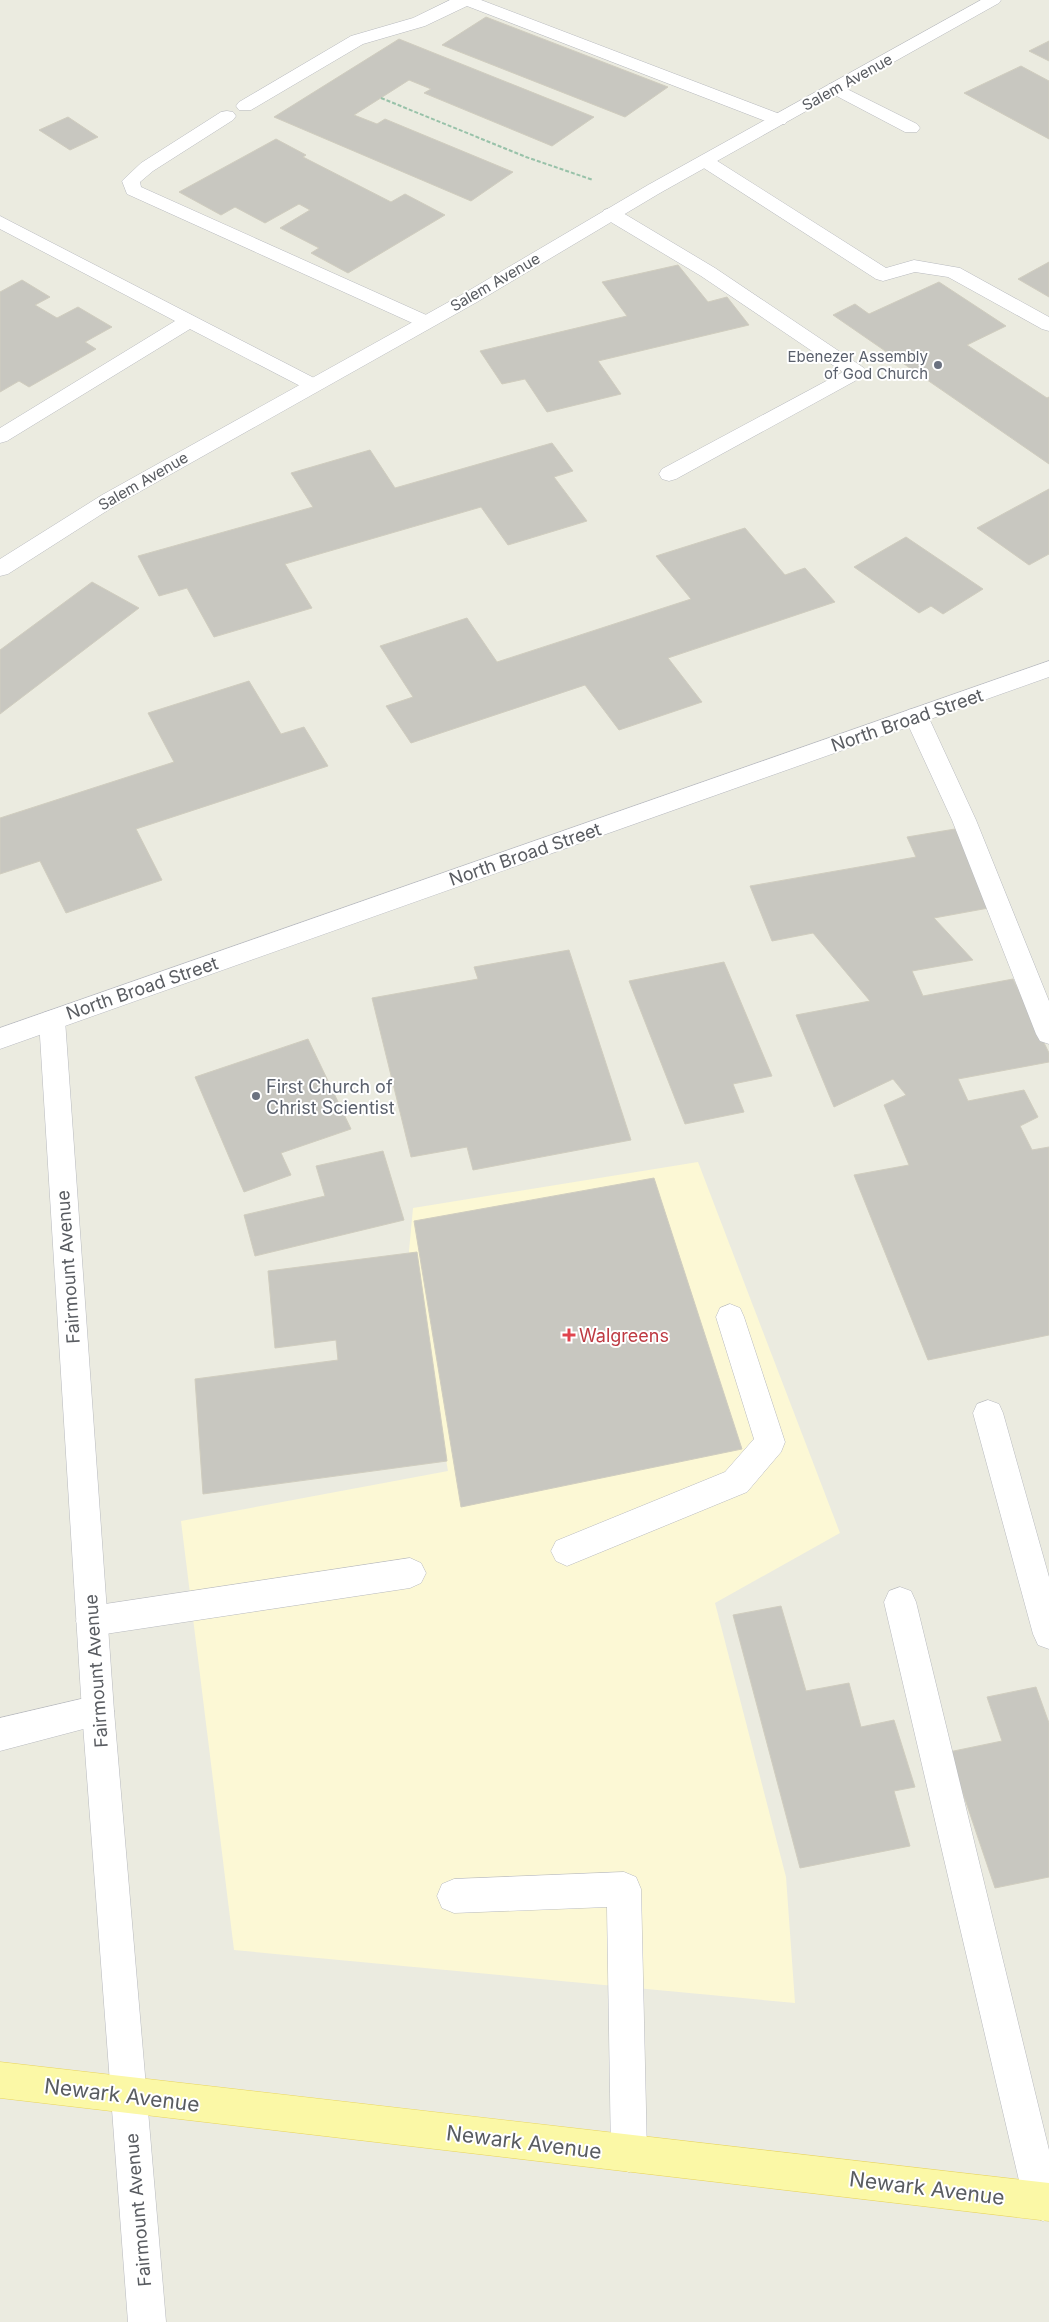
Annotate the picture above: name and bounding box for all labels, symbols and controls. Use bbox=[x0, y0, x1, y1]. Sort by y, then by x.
street label: Salem Avenue bbox=[798, 49, 896, 115]
street label: Salem Avenue bbox=[447, 249, 543, 315]
place label: Ebenezer Assembly of God Church bbox=[788, 347, 929, 383]
marker: Ebenezer Assembly of God Church bbox=[932, 359, 944, 371]
street label: Salem Avenue bbox=[95, 448, 191, 514]
street label: North Broad Street bbox=[828, 684, 986, 756]
street label: North Broad Street bbox=[446, 818, 604, 890]
street label: North Broad Street bbox=[63, 952, 221, 1024]
place label: First Church of Christ Scientist bbox=[266, 1076, 395, 1118]
marker: First Church of Christ Scientist bbox=[250, 1090, 262, 1102]
street label: Fairmount Avenue bbox=[52, 1190, 84, 1344]
place label: Walgreens bbox=[579, 1325, 669, 1346]
marker: Walgreens bbox=[563, 1329, 575, 1341]
street label: Fairmount Avenue bbox=[80, 1594, 112, 1748]
street label: Newark Avenue bbox=[43, 2073, 201, 2117]
street label: Newark Avenue bbox=[445, 2120, 603, 2164]
street label: Fairmount Avenue bbox=[121, 2133, 155, 2287]
street label: Newark Avenue bbox=[848, 2166, 1006, 2210]

